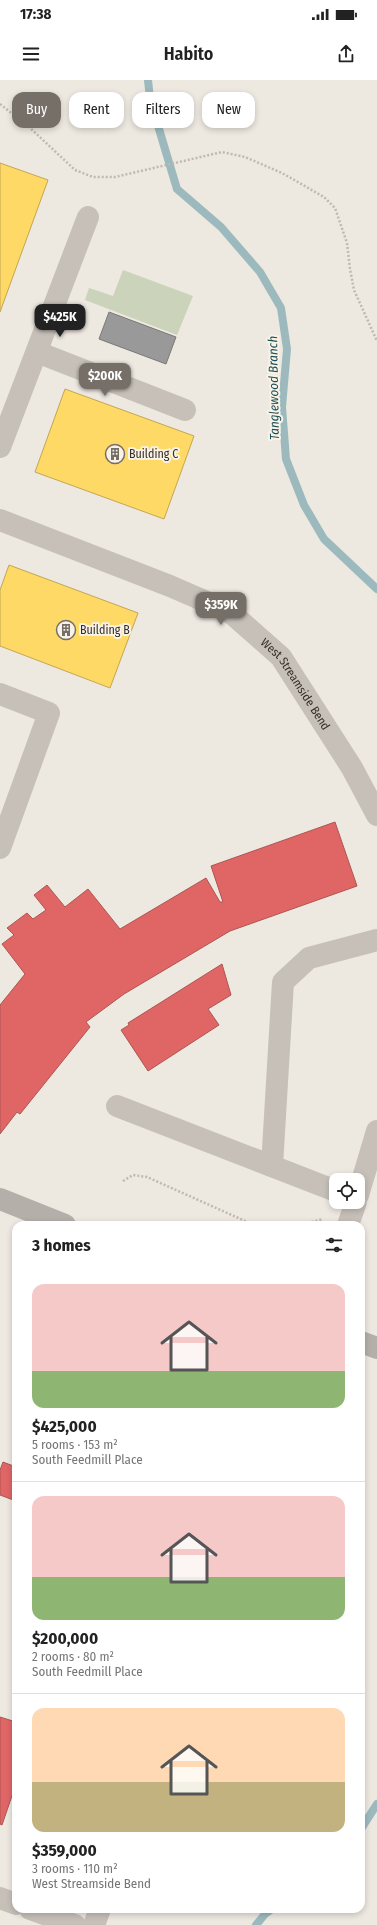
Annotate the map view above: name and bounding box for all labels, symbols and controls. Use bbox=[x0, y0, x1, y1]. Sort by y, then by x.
text: 17:38 bbox=[20, 5, 51, 23]
icon: menu bbox=[20, 43, 42, 65]
text: Habito bbox=[164, 43, 213, 65]
icon: share bbox=[335, 43, 357, 65]
chip: Buy bbox=[12, 92, 61, 128]
chip: Rent bbox=[69, 92, 124, 128]
chip: Filters bbox=[132, 92, 194, 128]
chip: New bbox=[202, 92, 255, 128]
pin: $425K bbox=[32, 304, 88, 338]
text: $425K bbox=[44, 309, 76, 324]
water label: Tanglewood Branch bbox=[265, 336, 282, 440]
pin: $200K bbox=[77, 363, 133, 397]
text: $200K bbox=[88, 368, 122, 383]
building icon: Building C bbox=[104, 443, 126, 465]
place label: Building C bbox=[129, 447, 178, 461]
pin: $359K bbox=[193, 592, 249, 626]
text: $359K bbox=[204, 597, 238, 612]
building icon: Building B bbox=[55, 619, 77, 641]
place label: Building B bbox=[80, 623, 130, 637]
street label: West Streamside Bend bbox=[258, 635, 333, 733]
map controls bbox=[329, 1173, 365, 1209]
button: locate bbox=[329, 1173, 365, 1209]
icon: filters bbox=[323, 1234, 345, 1256]
text: 3 homes bbox=[32, 1235, 91, 1256]
icon: home bbox=[153, 1310, 225, 1382]
text: $425,000 bbox=[32, 1416, 97, 1437]
text: 5 rooms · 153 m² bbox=[32, 1437, 118, 1452]
text: South Feedmill Place bbox=[32, 1452, 143, 1467]
icon: home bbox=[153, 1522, 225, 1594]
text: $200,000 bbox=[32, 1628, 98, 1649]
text: 2 rooms · 80 m² bbox=[32, 1649, 114, 1664]
text: South Feedmill Place bbox=[32, 1664, 143, 1679]
icon: home bbox=[153, 1734, 225, 1806]
text: $359,000 bbox=[32, 1840, 97, 1861]
text: 3 rooms · 110 m² bbox=[32, 1861, 118, 1876]
text: West Streamside Bend bbox=[32, 1876, 151, 1891]

